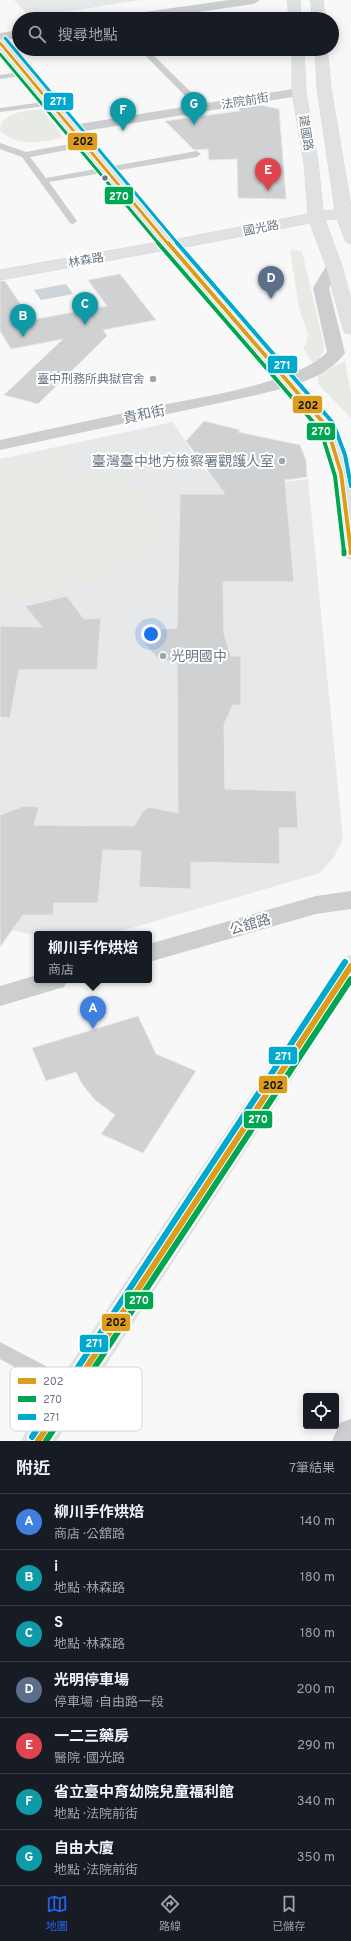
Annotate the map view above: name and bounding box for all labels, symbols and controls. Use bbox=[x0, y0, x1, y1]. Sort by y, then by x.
search box bbox=[12, 12, 339, 56]
icon: search bbox=[26, 23, 48, 45]
text: 搜尋地點 bbox=[58, 27, 118, 46]
street label: 法院前街 bbox=[220, 90, 270, 114]
line badge: 271 bbox=[43, 92, 74, 111]
pin: G bbox=[181, 92, 207, 125]
text: 271 bbox=[49, 95, 67, 109]
pin: F bbox=[110, 98, 136, 131]
street label: 建國路 bbox=[294, 114, 316, 152]
line badge: 202 bbox=[67, 132, 98, 151]
text: 202 bbox=[73, 135, 93, 149]
pin: E bbox=[255, 158, 281, 191]
unlabelled marker bbox=[100, 173, 110, 183]
line badge: 270 bbox=[104, 186, 134, 205]
text: 270 bbox=[109, 190, 129, 204]
street label: 國光路 bbox=[242, 218, 280, 240]
street label: 林森路 bbox=[67, 250, 105, 272]
pin: D bbox=[258, 266, 284, 299]
pin: C bbox=[72, 292, 98, 325]
pin: B bbox=[10, 304, 36, 337]
line badge: 271 bbox=[267, 355, 298, 374]
text: 271 bbox=[273, 359, 291, 373]
place label: 臺中刑務所典獄官舍 bbox=[37, 372, 145, 388]
marker: 臺中刑務所典獄官舍 bbox=[148, 374, 158, 384]
line badge: 202 bbox=[292, 395, 323, 414]
text: 202 bbox=[298, 399, 318, 413]
street label: 貴和街 bbox=[122, 403, 167, 428]
line badge: 270 bbox=[306, 422, 336, 441]
text: 270 bbox=[311, 425, 331, 439]
place label: 臺灣臺中地方檢察署觀護人室 bbox=[92, 453, 274, 471]
marker: 臺灣臺中地方檢察署觀護人室 bbox=[277, 456, 287, 466]
your location bbox=[141, 624, 161, 644]
place label: 光明國中 bbox=[171, 649, 227, 666]
marker: 光明國中 bbox=[158, 651, 168, 661]
street label: 公舘路 bbox=[228, 911, 273, 939]
popup bbox=[34, 931, 152, 983]
text: 柳川手作烘焙 bbox=[48, 940, 138, 959]
text: 商店 bbox=[48, 963, 74, 979]
pin: A bbox=[80, 996, 106, 1029]
line badge: 271 bbox=[268, 1046, 298, 1065]
text: 271 bbox=[274, 1050, 292, 1064]
line badge: 202 bbox=[258, 1075, 288, 1094]
text: 202 bbox=[263, 1079, 283, 1093]
line badge: 270 bbox=[243, 1110, 273, 1129]
text: 270 bbox=[248, 1113, 268, 1127]
line badge: 270 bbox=[124, 1291, 154, 1310]
text: 270 bbox=[129, 1294, 149, 1308]
line badge: 202 bbox=[101, 1313, 131, 1332]
text: 202 bbox=[106, 1316, 126, 1330]
line badge: 271 bbox=[79, 1334, 109, 1353]
text: 271 bbox=[85, 1337, 103, 1351]
legend bbox=[10, 1367, 142, 1431]
text: 202 bbox=[43, 1375, 64, 1389]
text: 270 bbox=[43, 1393, 62, 1407]
map controls bbox=[303, 1393, 339, 1429]
button: locate bbox=[303, 1393, 339, 1429]
text: 271 bbox=[43, 1411, 60, 1425]
text: 附近 bbox=[16, 1459, 50, 1481]
text: 7筆結果 bbox=[289, 1461, 335, 1477]
text: 柳川手作烘焙 bbox=[54, 1504, 144, 1523]
text: A bbox=[24, 1514, 34, 1530]
text: 140 m bbox=[300, 1514, 335, 1530]
text: 商店 · 公舘路 bbox=[54, 1527, 125, 1543]
text: i bbox=[54, 1558, 58, 1577]
text: B bbox=[25, 1570, 33, 1586]
text: 180 m bbox=[300, 1570, 335, 1586]
text: 地點 · 林森路 bbox=[54, 1581, 125, 1597]
text: S bbox=[54, 1614, 63, 1633]
text: C bbox=[25, 1626, 33, 1642]
text: 180 m bbox=[300, 1626, 335, 1642]
text: 地點 · 林森路 bbox=[54, 1637, 125, 1653]
text: 光明停車場 bbox=[54, 1672, 129, 1691]
text: D bbox=[24, 1682, 34, 1698]
text: 200 m bbox=[296, 1682, 335, 1698]
text: 停車場 · 自由路一段 bbox=[54, 1695, 164, 1711]
text: 一二三藥房 bbox=[54, 1728, 129, 1747]
text: E bbox=[25, 1738, 33, 1754]
text: 290 m bbox=[297, 1738, 335, 1754]
text: 醫院 · 國光路 bbox=[54, 1751, 125, 1767]
text: 省立臺中育幼院兒童福利館 bbox=[54, 1784, 234, 1803]
text: F bbox=[25, 1794, 33, 1810]
text: 340 m bbox=[297, 1794, 335, 1810]
text: 地點 · 法院前街 bbox=[54, 1807, 138, 1823]
text: 自由大廈 bbox=[54, 1840, 114, 1859]
text: G bbox=[25, 1850, 33, 1866]
text: 350 m bbox=[297, 1850, 335, 1866]
text: 地點 · 法院前街 bbox=[54, 1863, 138, 1879]
tab: 地圖 bbox=[46, 1893, 68, 1934]
tab: 路線 bbox=[159, 1893, 181, 1934]
tab: 已儲存 bbox=[272, 1893, 305, 1934]

